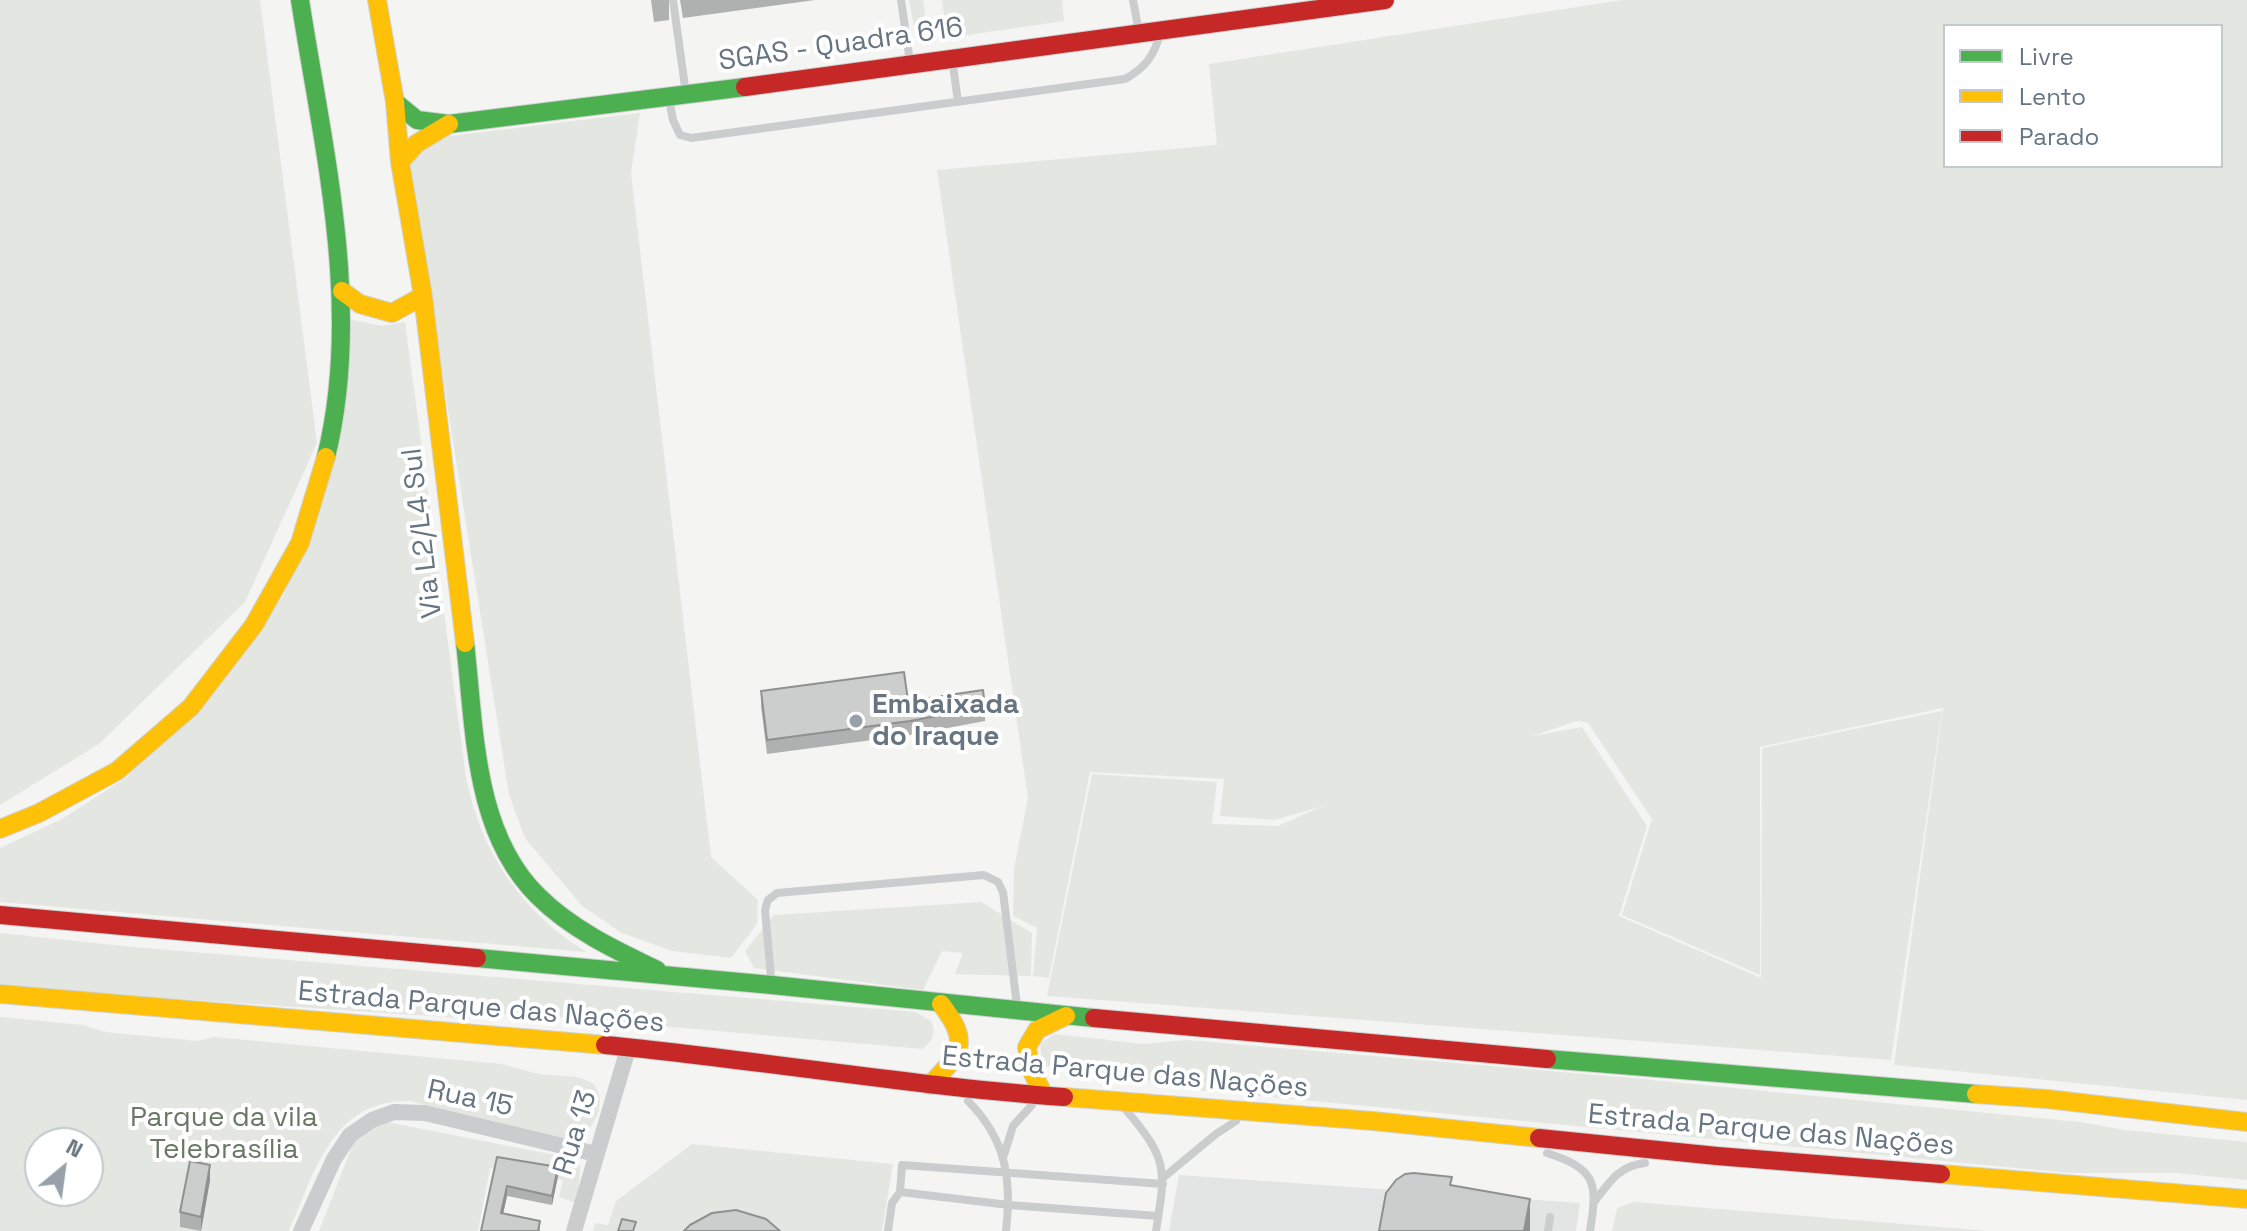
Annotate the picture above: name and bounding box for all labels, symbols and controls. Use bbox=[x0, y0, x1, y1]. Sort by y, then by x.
street label: SGAS - Quadra 616 bbox=[717, 11, 965, 79]
legend bbox=[1943, 24, 2223, 168]
text: Livre bbox=[2019, 41, 2074, 72]
text: Lento bbox=[2019, 81, 2086, 112]
text: Parado bbox=[2019, 121, 2099, 152]
street label: Via L2/L4 Sul bbox=[396, 446, 450, 620]
place label: Embaixada do Iraque bbox=[872, 688, 1019, 754]
marker: Embaixada do Iraque bbox=[847, 712, 865, 730]
street label: Estrada Parque das Nações bbox=[296, 975, 666, 1041]
street label: Estrada Parque das Nações bbox=[940, 1040, 1310, 1106]
street label: Rua 15 bbox=[424, 1074, 516, 1124]
street label: Rua 13 bbox=[547, 1087, 605, 1179]
street label: Estrada Parque das Nações bbox=[1586, 1098, 1956, 1164]
park label: Parque da vila Telebrasília bbox=[130, 1101, 318, 1167]
north arrow bbox=[24, 1127, 104, 1207]
text: N bbox=[61, 1132, 88, 1164]

